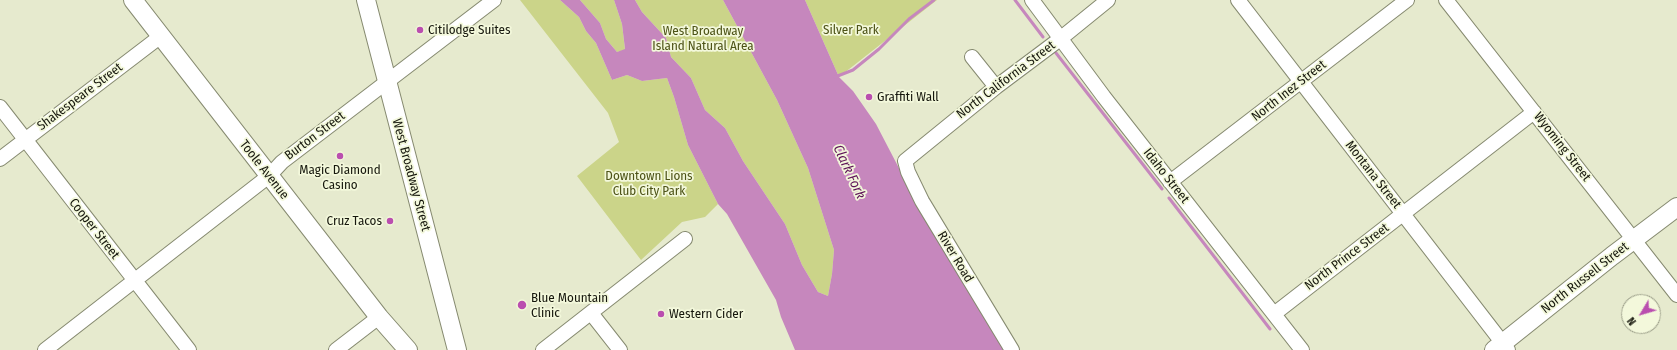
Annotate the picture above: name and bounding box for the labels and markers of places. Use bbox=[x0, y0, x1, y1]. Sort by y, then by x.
place label: Citilodge Suites bbox=[428, 22, 511, 38]
marker: Citilodge Suites bbox=[415, 25, 425, 35]
place label: Graffiti Wall bbox=[877, 89, 939, 105]
marker: Graffiti Wall bbox=[864, 92, 874, 102]
marker: Magic Diamond Casino bbox=[335, 151, 345, 161]
place label: Magic Diamond Casino bbox=[299, 162, 381, 193]
place label: Cruz Tacos bbox=[327, 213, 382, 229]
marker: Cruz Tacos bbox=[385, 216, 395, 226]
place label: Blue Mountain Clinic bbox=[531, 290, 608, 321]
marker: Blue Mountain Clinic bbox=[516, 299, 528, 311]
place label: Western Cider bbox=[669, 306, 743, 322]
marker: Western Cider bbox=[656, 309, 666, 319]

